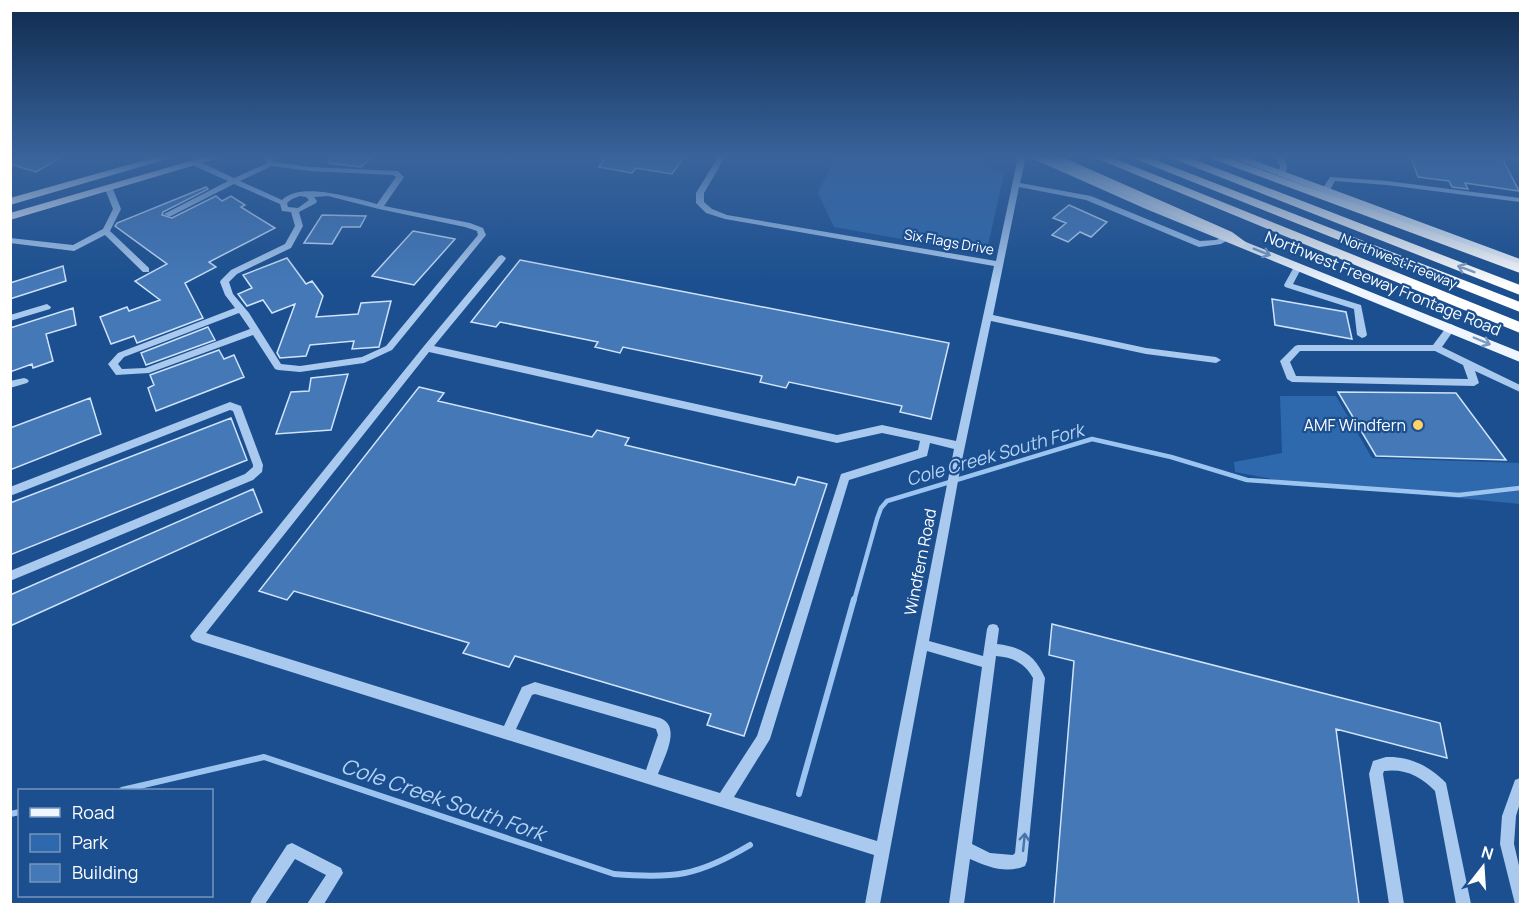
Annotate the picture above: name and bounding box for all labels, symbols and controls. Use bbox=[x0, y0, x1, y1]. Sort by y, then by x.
street label: Six Flags Drive bbox=[902, 224, 996, 259]
street label: Northwest Freeway Frontage Road bbox=[1262, 225, 1504, 341]
street label: Northwest Freeway bbox=[1338, 228, 1461, 293]
one-way arrow bbox=[1253, 247, 1271, 258]
one-way arrow bbox=[1457, 263, 1476, 274]
one-way arrow bbox=[1473, 336, 1491, 347]
place label: AMF Windfern bbox=[1304, 414, 1406, 436]
water label: Cole Creek South Fork bbox=[903, 416, 1089, 491]
marker: AMF Windfern bbox=[1411, 418, 1425, 432]
street label: Windfern Road bbox=[899, 507, 941, 617]
water label: Cole Creek South Fork bbox=[338, 751, 551, 848]
legend bbox=[18, 789, 213, 897]
text: Road bbox=[72, 800, 115, 824]
text: Park bbox=[72, 830, 109, 854]
one-way arrow bbox=[1019, 832, 1030, 852]
north arrow bbox=[1453, 837, 1513, 897]
text: N bbox=[1479, 840, 1496, 865]
text: Building bbox=[72, 860, 138, 884]

